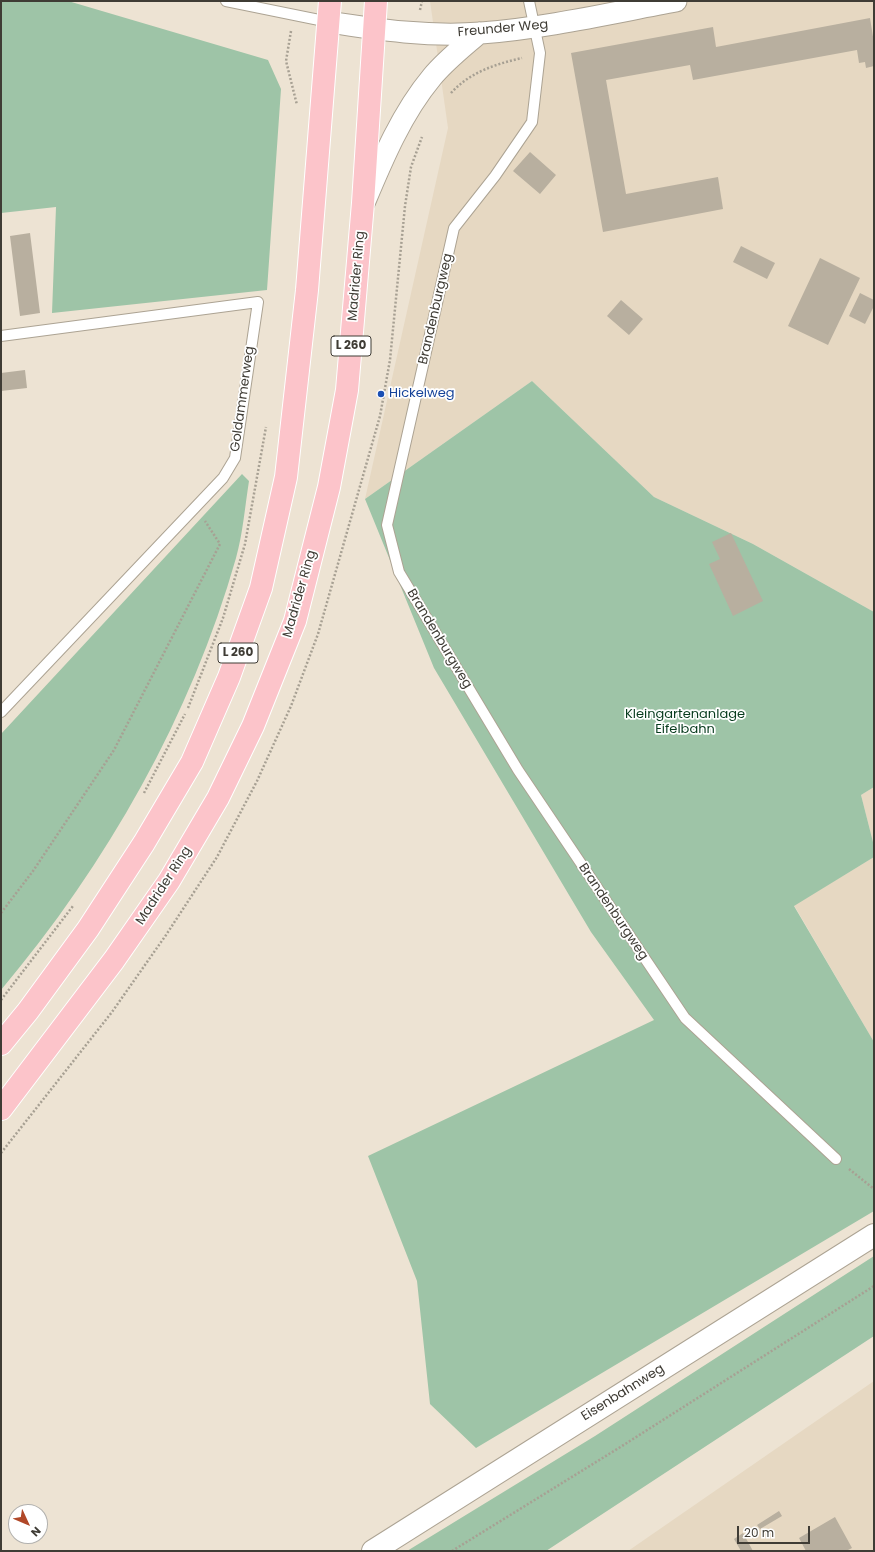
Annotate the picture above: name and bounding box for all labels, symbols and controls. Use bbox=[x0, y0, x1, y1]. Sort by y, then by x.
street label: Freunder Weg bbox=[457, 17, 549, 41]
street label: Madrider Ring bbox=[345, 230, 369, 322]
street label: Brandenburgweg bbox=[416, 252, 456, 366]
road number: L 260 bbox=[331, 336, 371, 356]
street label: Goldammerweg bbox=[228, 345, 258, 453]
place label: Hickelweg bbox=[389, 386, 455, 402]
marker: Hickelweg bbox=[376, 389, 386, 399]
street label: Madrider Ring bbox=[280, 549, 320, 639]
street label: Brandenburgweg bbox=[403, 586, 475, 692]
road number: L 260 bbox=[218, 643, 258, 663]
park label: Kleingartenanlage Eifelbahn bbox=[625, 707, 745, 738]
street label: Madrider Ring bbox=[133, 844, 195, 928]
street label: Brandenburgweg bbox=[575, 861, 651, 963]
street label: Eisenbahnweg bbox=[579, 1361, 667, 1425]
north arrow bbox=[8, 1504, 48, 1544]
scale bar bbox=[739, 1518, 812, 1544]
text: N bbox=[27, 1523, 45, 1540]
text: 20 m bbox=[744, 1524, 774, 1541]

